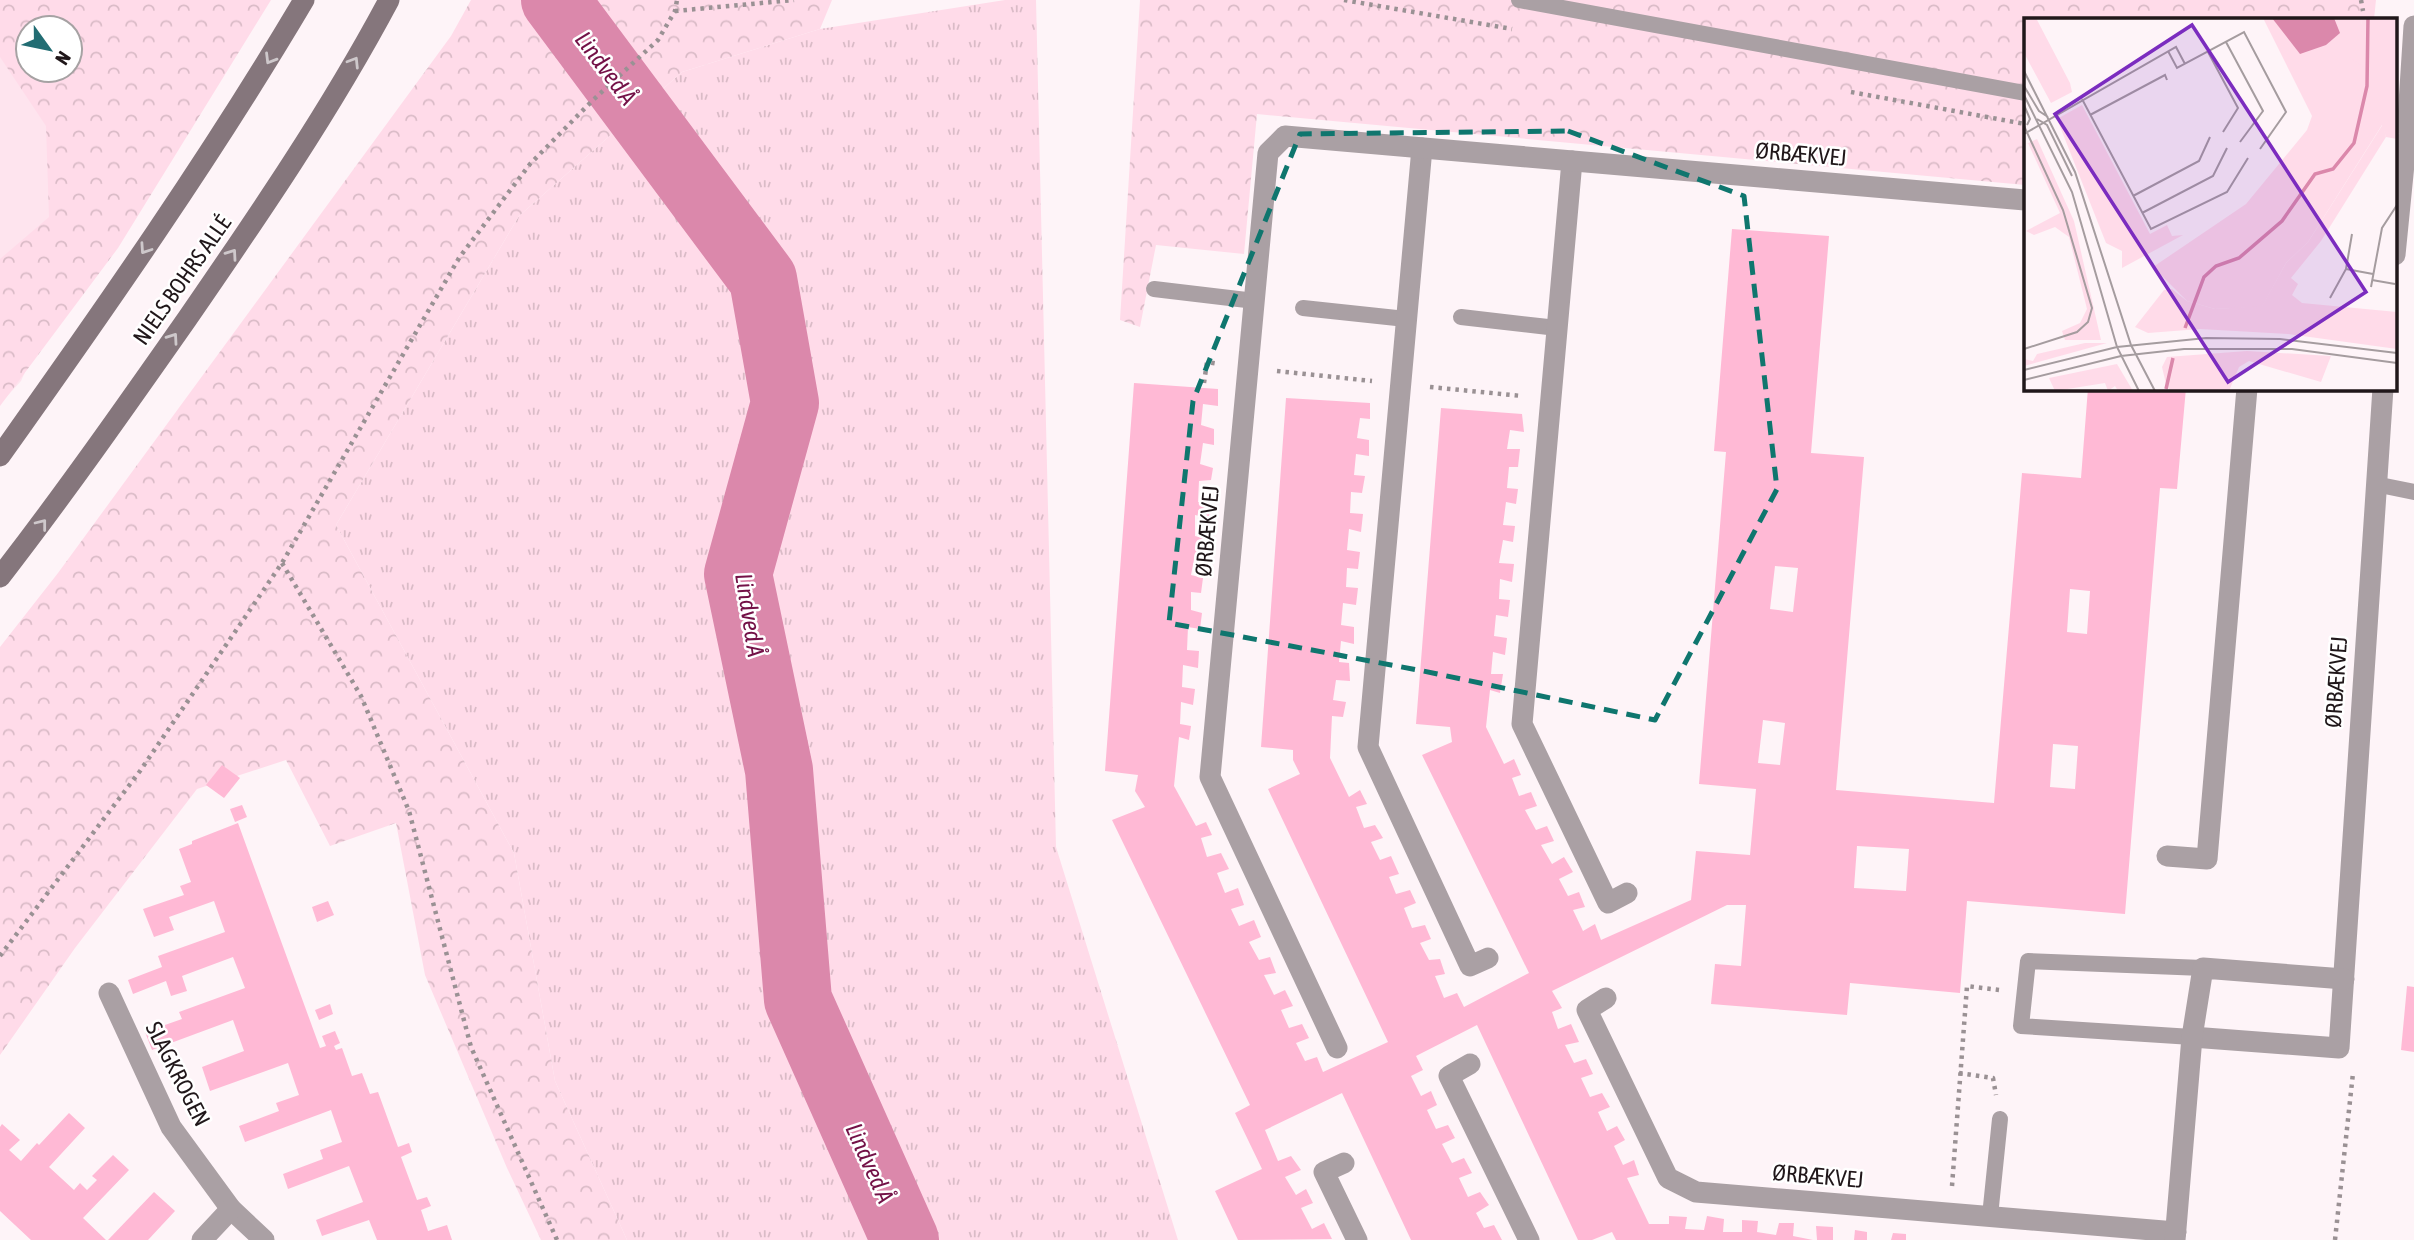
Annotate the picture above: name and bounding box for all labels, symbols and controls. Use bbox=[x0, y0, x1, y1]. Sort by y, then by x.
north arrow bbox=[14, 14, 84, 84]
inset map bbox=[2024, 18, 2396, 390]
water label: Lindved Å bbox=[570, 26, 643, 110]
text: N bbox=[51, 48, 76, 69]
one-way arrow bbox=[265, 51, 278, 64]
one-way arrow bbox=[345, 57, 358, 70]
street label: ØRBÆKVEJ bbox=[1754, 137, 1848, 171]
street label: NIELS BOHRS ALLÉ bbox=[128, 210, 236, 350]
one-way arrow bbox=[140, 241, 153, 254]
one-way arrow bbox=[224, 249, 236, 262]
one-way arrow bbox=[165, 333, 177, 346]
street label: ØRBÆKVEJ bbox=[1190, 484, 1224, 578]
one-way arrow bbox=[33, 519, 46, 531]
water label: Lindved Å bbox=[730, 571, 771, 659]
street label: ØRBÆKVEJ bbox=[2320, 636, 2352, 728]
street label: SLAGKROGEN bbox=[141, 1018, 215, 1130]
water label: Lindved Å bbox=[841, 1119, 900, 1207]
street label: ØRBÆKVEJ bbox=[1771, 1159, 1865, 1193]

